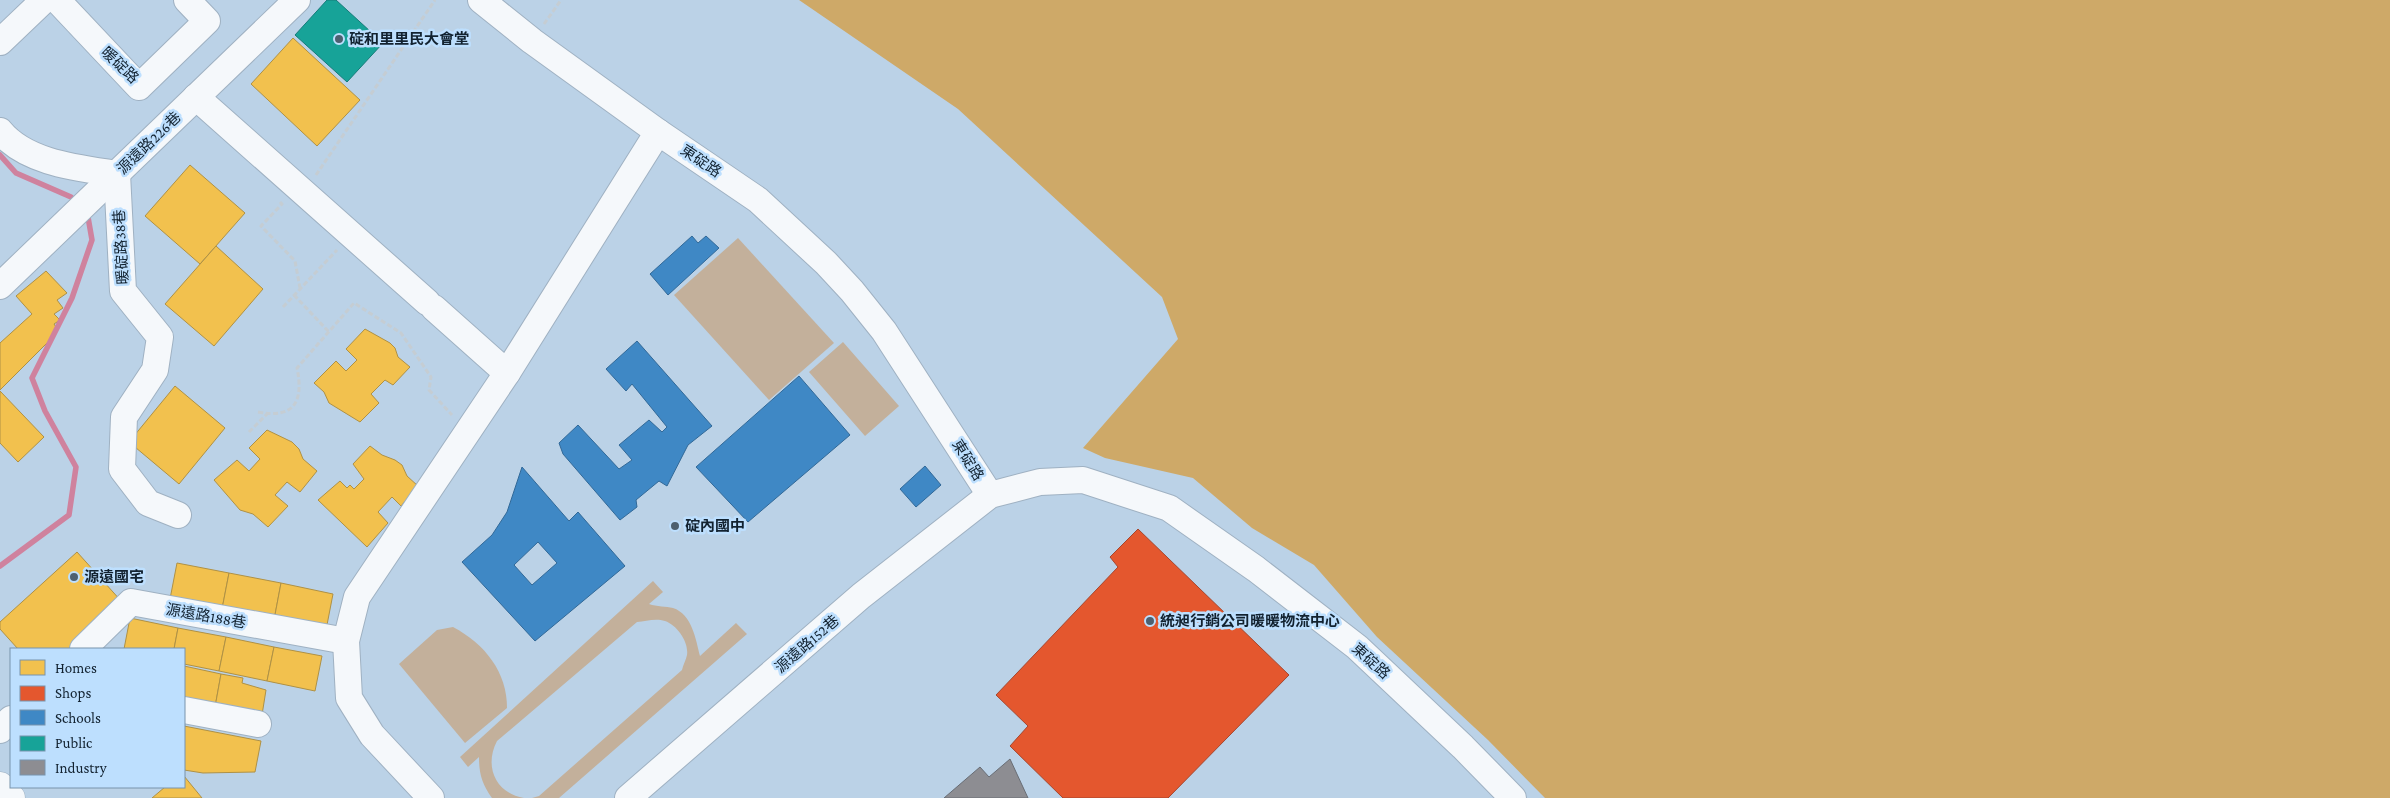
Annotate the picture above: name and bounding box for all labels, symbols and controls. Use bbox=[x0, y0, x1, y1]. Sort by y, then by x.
place label: 碇和里里民大會堂 bbox=[349, 31, 469, 47]
marker: 碇和里里民大會堂 bbox=[333, 33, 345, 45]
street label: 暖碇路 bbox=[98, 44, 142, 86]
street label: 源遠路226巷 bbox=[113, 108, 184, 177]
street label: 東碇路 bbox=[678, 142, 724, 180]
street label: 暖碇路38巷 bbox=[111, 209, 131, 285]
street label: 東碇路 bbox=[949, 437, 987, 483]
place label: 碇內國中 bbox=[685, 518, 745, 534]
marker: 碇內國中 bbox=[669, 520, 681, 532]
place label: 源遠國宅 bbox=[84, 568, 144, 585]
marker: 源遠國宅 bbox=[68, 571, 80, 583]
street label: 源遠路188巷 bbox=[165, 600, 248, 631]
street label: 源遠路152巷 bbox=[771, 611, 842, 676]
place label: 統昶行銷公司暖暖物流中心 bbox=[1160, 612, 1340, 629]
marker: 統昶行銷公司暖暖物流中心 bbox=[1144, 615, 1156, 627]
street label: 東碇路 bbox=[1349, 640, 1393, 682]
legend bbox=[10, 648, 185, 788]
text: Homes bbox=[55, 660, 97, 676]
text: Shops bbox=[55, 685, 91, 702]
text: Schools bbox=[55, 710, 101, 726]
text: Public bbox=[55, 735, 93, 751]
text: Industry bbox=[55, 760, 107, 777]

